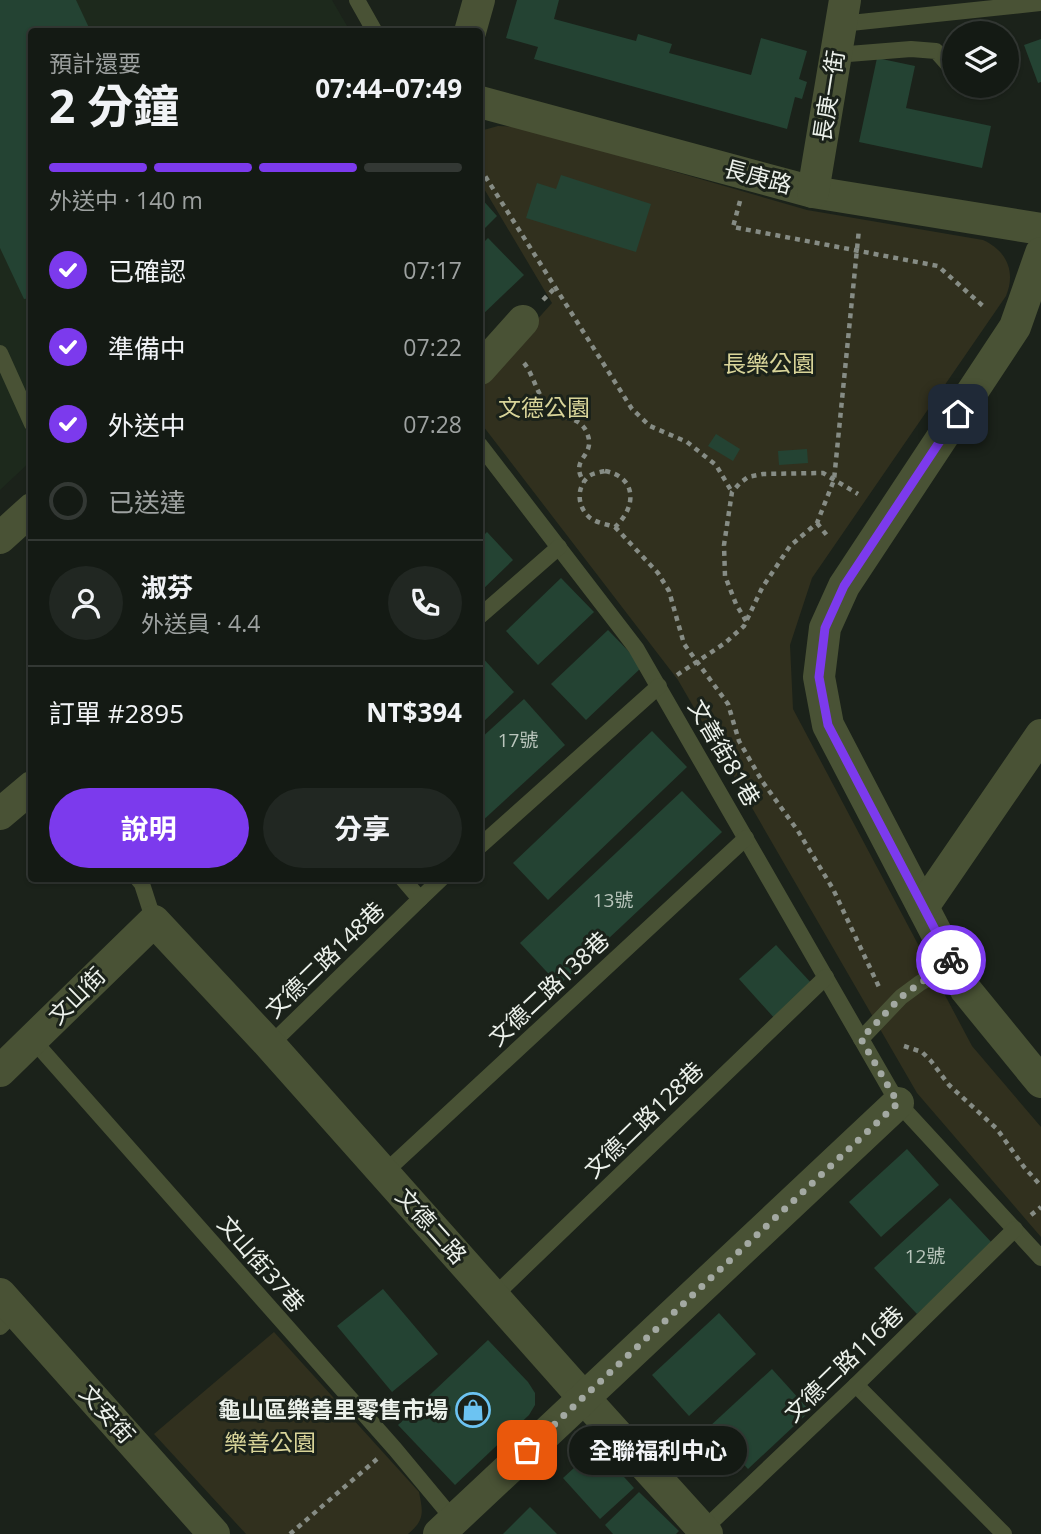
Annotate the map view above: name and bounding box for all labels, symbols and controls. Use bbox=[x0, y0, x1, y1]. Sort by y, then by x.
map controls bbox=[942, 21, 1019, 98]
button: layers bbox=[942, 21, 1019, 98]
text: 預計還要 bbox=[49, 47, 141, 79]
street label: 長庚一街 bbox=[805, 48, 851, 144]
text: 07:44–07:49 bbox=[315, 70, 462, 106]
text: 2 分鐘 bbox=[49, 74, 179, 136]
street label: 長庚路 bbox=[721, 152, 796, 200]
text: 外送中 · 140 m bbox=[49, 184, 203, 216]
icon: check bbox=[49, 251, 87, 289]
text: 已確認 bbox=[108, 253, 186, 289]
text: 07:17 bbox=[403, 254, 462, 286]
icon: check bbox=[49, 328, 87, 366]
text: 準備中 bbox=[108, 330, 186, 366]
text: 07:22 bbox=[403, 331, 462, 363]
park label: 長樂公園 bbox=[723, 347, 815, 379]
pin bbox=[928, 384, 988, 444]
park label: 文德公園 bbox=[498, 391, 590, 423]
icon: home bbox=[939, 395, 977, 433]
icon: check bbox=[49, 405, 87, 443]
text: 外送中 bbox=[108, 407, 186, 443]
text: 07:28 bbox=[403, 408, 462, 440]
text: 已送達 bbox=[108, 484, 186, 520]
button: person bbox=[49, 566, 123, 640]
button: phone bbox=[388, 566, 462, 640]
text: 淑芬 bbox=[141, 569, 193, 605]
text: 外送員 · 4.4 bbox=[141, 607, 260, 639]
street label: 文善街81巷 bbox=[681, 693, 768, 812]
text: NT$394 bbox=[366, 694, 462, 730]
text: 訂單 #2895 bbox=[49, 695, 184, 731]
house number: 17號 bbox=[498, 727, 538, 753]
button: 說明 bbox=[49, 788, 249, 868]
button: 分享 bbox=[263, 788, 462, 868]
house number: 13號 bbox=[593, 887, 633, 913]
street label: 文德二路148巷 bbox=[258, 894, 391, 1024]
street label: 文德二路138巷 bbox=[481, 924, 616, 1053]
courier bbox=[916, 925, 986, 995]
icon: bike bbox=[932, 941, 970, 979]
street label: 文山街 bbox=[41, 960, 112, 1031]
street label: 文德二路128巷 bbox=[577, 1054, 710, 1184]
street label: 文德二路 bbox=[389, 1180, 474, 1270]
street label: 文山街37巷 bbox=[211, 1208, 313, 1318]
house number: 12號 bbox=[905, 1243, 945, 1269]
street label: 文德二路116巷 bbox=[777, 1298, 910, 1428]
street label: 文安街 bbox=[73, 1377, 143, 1450]
shop icon: 龜山區樂善里零售市場 bbox=[454, 1391, 492, 1429]
place label: 龜山區樂善里零售市場 bbox=[218, 1393, 448, 1425]
pin bbox=[497, 1420, 557, 1480]
park label: 樂善公園 bbox=[224, 1426, 316, 1458]
callout: 全聯福利中心 bbox=[569, 1426, 748, 1474]
icon: bag bbox=[508, 1431, 546, 1469]
text: 全聯福利中心 bbox=[589, 1434, 727, 1466]

